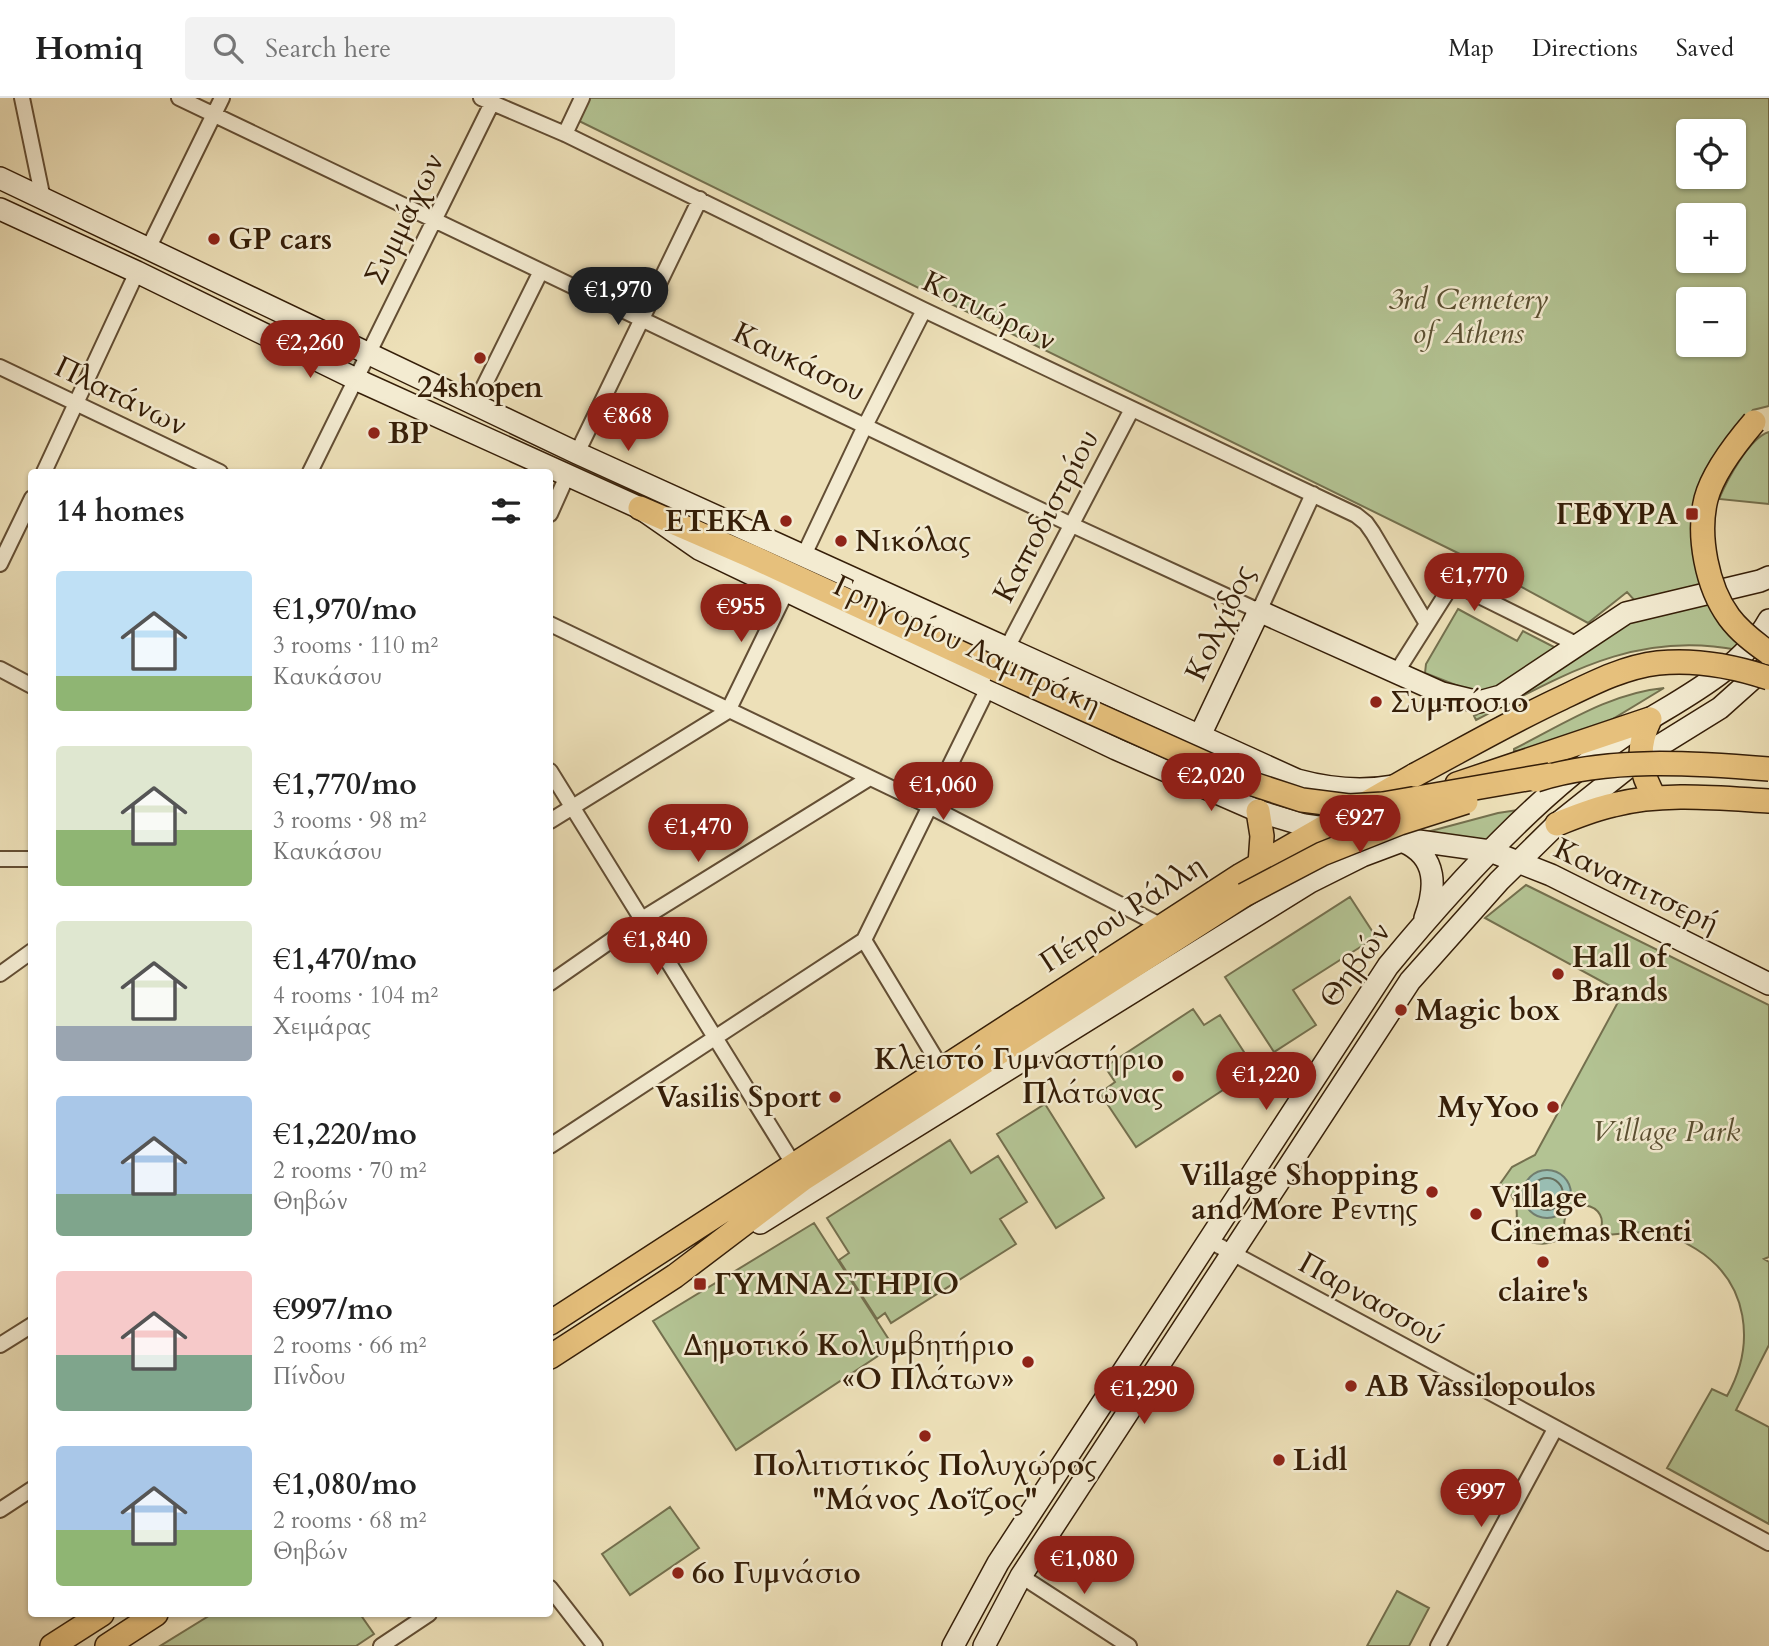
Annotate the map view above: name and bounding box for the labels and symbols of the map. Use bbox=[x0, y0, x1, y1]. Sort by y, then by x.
street label: Συμμάχων bbox=[354, 146, 454, 292]
place label: GP cars bbox=[228, 219, 332, 260]
marker: GP cars bbox=[206, 231, 222, 247]
street label: Κοτυώρων bbox=[915, 261, 1063, 361]
pin: €1,970 bbox=[561, 268, 675, 327]
park label: 3rd Cemetery of Athens bbox=[1388, 279, 1549, 354]
street label: Καυκάσου bbox=[726, 312, 872, 412]
pin: €2,260 bbox=[253, 320, 367, 380]
street label: Πλατάνων bbox=[48, 346, 194, 446]
marker: 24shopen bbox=[472, 350, 488, 366]
place label: 24shopen bbox=[417, 367, 543, 408]
pin: €868 bbox=[587, 394, 669, 453]
place label: BP bbox=[388, 413, 429, 454]
street label: Καποδιστρίου bbox=[983, 422, 1109, 610]
marker: BP bbox=[366, 425, 382, 441]
place label: ΓΕΦΥΡΑ bbox=[1556, 494, 1678, 535]
place label: ΕΤΕΚΑ bbox=[665, 501, 772, 542]
marker: ΓΕΦΥΡΑ bbox=[1684, 506, 1700, 522]
marker: ΕΤΕΚΑ bbox=[778, 513, 794, 529]
place label: Νικόλας bbox=[855, 521, 971, 562]
marker: Νικόλας bbox=[833, 533, 849, 549]
pin: €1,770 bbox=[1417, 554, 1531, 613]
street label: Κολχίδος bbox=[1175, 558, 1265, 688]
street label: Γρηγορίου Λαμπράκη bbox=[827, 565, 1107, 725]
pin: €955 bbox=[700, 584, 782, 644]
place label: Συμπόσιο bbox=[1390, 682, 1528, 723]
marker: Συμπόσιο bbox=[1368, 694, 1384, 710]
pin: €2,020 bbox=[1154, 754, 1268, 813]
pin: €1,060 bbox=[886, 762, 1000, 822]
pin: €927 bbox=[1319, 796, 1401, 855]
pin: €1,470 bbox=[641, 804, 755, 864]
street label: Καναπιτσερή bbox=[1547, 828, 1727, 944]
street label: Πέτρου Ράλλη bbox=[1032, 845, 1212, 983]
street label: Θηβών bbox=[1310, 914, 1400, 1016]
pin: €1,840 bbox=[600, 918, 714, 977]
place label: Hall of Brands bbox=[1572, 937, 1671, 1012]
marker: Hall of Brands bbox=[1550, 966, 1566, 982]
place label: Magic box bbox=[1415, 990, 1560, 1031]
marker: Magic box bbox=[1393, 1002, 1409, 1018]
place label: Κλειστό Γυμναστήριο Πλάτωνας bbox=[874, 1039, 1164, 1114]
pin: €1,220 bbox=[1209, 1052, 1323, 1112]
marker: Κλειστό Γυμναστήριο Πλάτωνας bbox=[1170, 1068, 1186, 1084]
place label: Vasilis Sport bbox=[655, 1077, 821, 1118]
place label: MyYoo bbox=[1438, 1087, 1539, 1128]
marker: Vasilis Sport bbox=[827, 1089, 843, 1105]
marker: MyYoo bbox=[1545, 1099, 1561, 1115]
park label: Village Park bbox=[1592, 1111, 1741, 1152]
place label: Village Shopping and More Ρεντης bbox=[1180, 1155, 1418, 1230]
place label: Village Cinemas Renti bbox=[1490, 1177, 1692, 1252]
marker: Village Shopping and More Ρεντης bbox=[1424, 1184, 1440, 1200]
marker: Village Cinemas Renti bbox=[1468, 1206, 1484, 1222]
street label: Παρνασσού bbox=[1291, 1242, 1451, 1356]
marker: claire's bbox=[1535, 1254, 1551, 1270]
place label: ΓΥΜΝΑΣΤΗΡΙΟ bbox=[714, 1264, 959, 1305]
place label: claire's bbox=[1498, 1271, 1588, 1312]
marker: ΓΥΜΝΑΣΤΗΡΙΟ bbox=[692, 1276, 708, 1292]
place label: Δημοτικό Κολυμβητήριο «Ο Πλάτων» bbox=[683, 1325, 1014, 1400]
marker: Δημοτικό Κολυμβητήριο «Ο Πλάτων» bbox=[1020, 1354, 1036, 1370]
pin: €1,290 bbox=[1087, 1366, 1201, 1426]
place label: AB Vassilopoulos bbox=[1365, 1366, 1596, 1407]
marker: AB Vassilopoulos bbox=[1343, 1378, 1359, 1394]
marker: Πολιτιστικός Πολυχώρος "Μάνος Λοΐζος" bbox=[917, 1428, 933, 1444]
place label: Lidl bbox=[1293, 1440, 1348, 1481]
place label: Πολιτιστικός Πολυχώρος "Μάνος Λοΐζος" bbox=[753, 1445, 1097, 1520]
marker: Lidl bbox=[1271, 1452, 1287, 1468]
pin: €997 bbox=[1440, 1470, 1522, 1529]
pin: €1,080 bbox=[1027, 1536, 1141, 1596]
place label: 6ο Γυμνάσιο bbox=[692, 1553, 861, 1594]
marker: 6ο Γυμνάσιο bbox=[670, 1565, 686, 1581]

